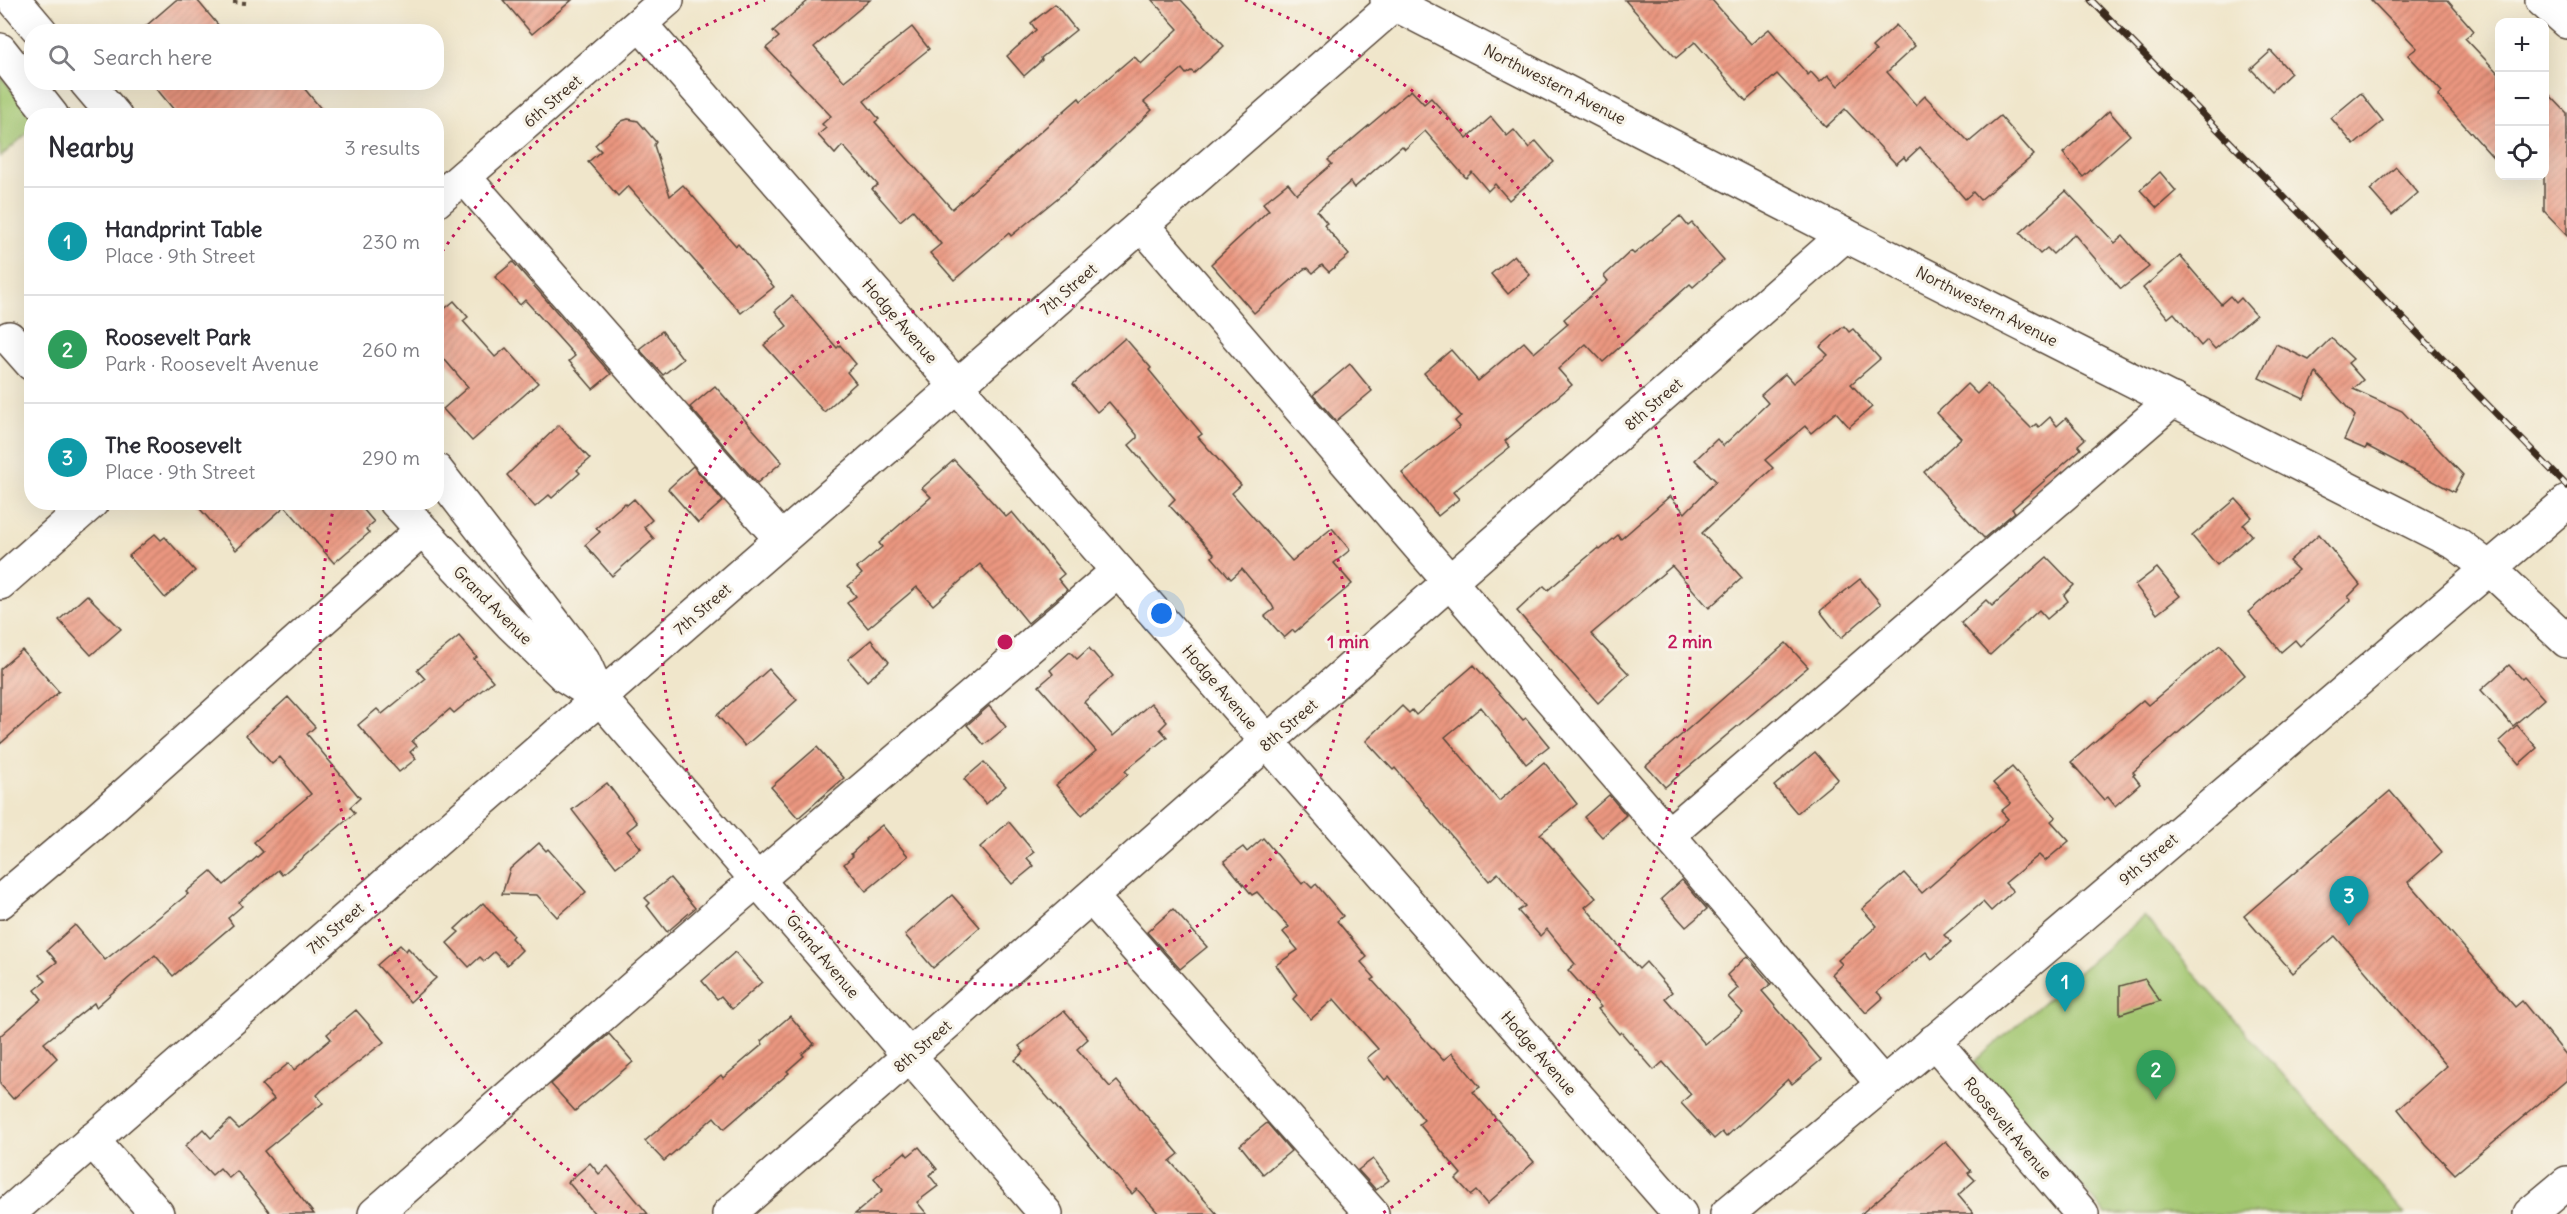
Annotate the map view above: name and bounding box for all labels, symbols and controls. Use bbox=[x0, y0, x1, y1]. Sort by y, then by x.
map controls bbox=[2495, 18, 2549, 180]
button: + bbox=[2495, 18, 2549, 72]
search box bbox=[24, 24, 444, 90]
street label: Northwestern Avenue bbox=[1481, 40, 1629, 128]
icon: search bbox=[45, 41, 78, 74]
text: Search here bbox=[93, 43, 212, 71]
street label: 6th Street bbox=[519, 70, 586, 132]
button: − bbox=[2495, 72, 2549, 126]
button: locate bbox=[2495, 126, 2549, 180]
text: Nearby bbox=[48, 131, 134, 164]
text: 3 results bbox=[344, 135, 420, 160]
text: Handprint Table bbox=[105, 215, 262, 243]
text: 1 bbox=[64, 229, 71, 254]
text: 230 m bbox=[362, 229, 420, 254]
text: Place · 9th Street bbox=[105, 243, 255, 268]
street label: 7th Street bbox=[1035, 258, 1101, 319]
street label: Northwestern Avenue bbox=[1913, 262, 2061, 350]
street label: Hodge Avenue bbox=[858, 275, 942, 367]
text: Roosevelt Park bbox=[105, 323, 251, 351]
text: 2 bbox=[62, 337, 73, 362]
text: 260 m bbox=[362, 337, 420, 362]
text: Park · Roosevelt Avenue bbox=[105, 351, 319, 376]
street label: 8th Street bbox=[1620, 373, 1687, 435]
text: The Roosevelt bbox=[105, 431, 242, 459]
text: 3 bbox=[62, 445, 73, 470]
text: 290 m bbox=[362, 445, 420, 470]
text: Place · 9th Street bbox=[105, 459, 255, 484]
street label: Grand Avenue bbox=[449, 561, 537, 649]
street label: 7th Street bbox=[669, 578, 735, 639]
your location bbox=[1147, 599, 1176, 628]
text: 1 min bbox=[1327, 630, 1369, 653]
text: 2 min bbox=[1668, 630, 1713, 653]
centre of rings bbox=[995, 632, 1015, 652]
street label: Hodge Avenue bbox=[1178, 641, 1262, 733]
street label: 8th Street bbox=[1255, 694, 1322, 756]
street label: 9th Street bbox=[2115, 828, 2182, 889]
pin: 3 bbox=[2330, 876, 2368, 926]
street label: 7th Street bbox=[302, 897, 368, 958]
street label: Grand Avenue bbox=[782, 910, 864, 1002]
pin: 1 bbox=[2046, 962, 2084, 1012]
street label: Hodge Avenue bbox=[1497, 1007, 1581, 1099]
street label: 8th Street bbox=[889, 1015, 956, 1077]
pin: 2 bbox=[2136, 1050, 2176, 1100]
street label: Roosevelt Avenue bbox=[1960, 1073, 2056, 1183]

